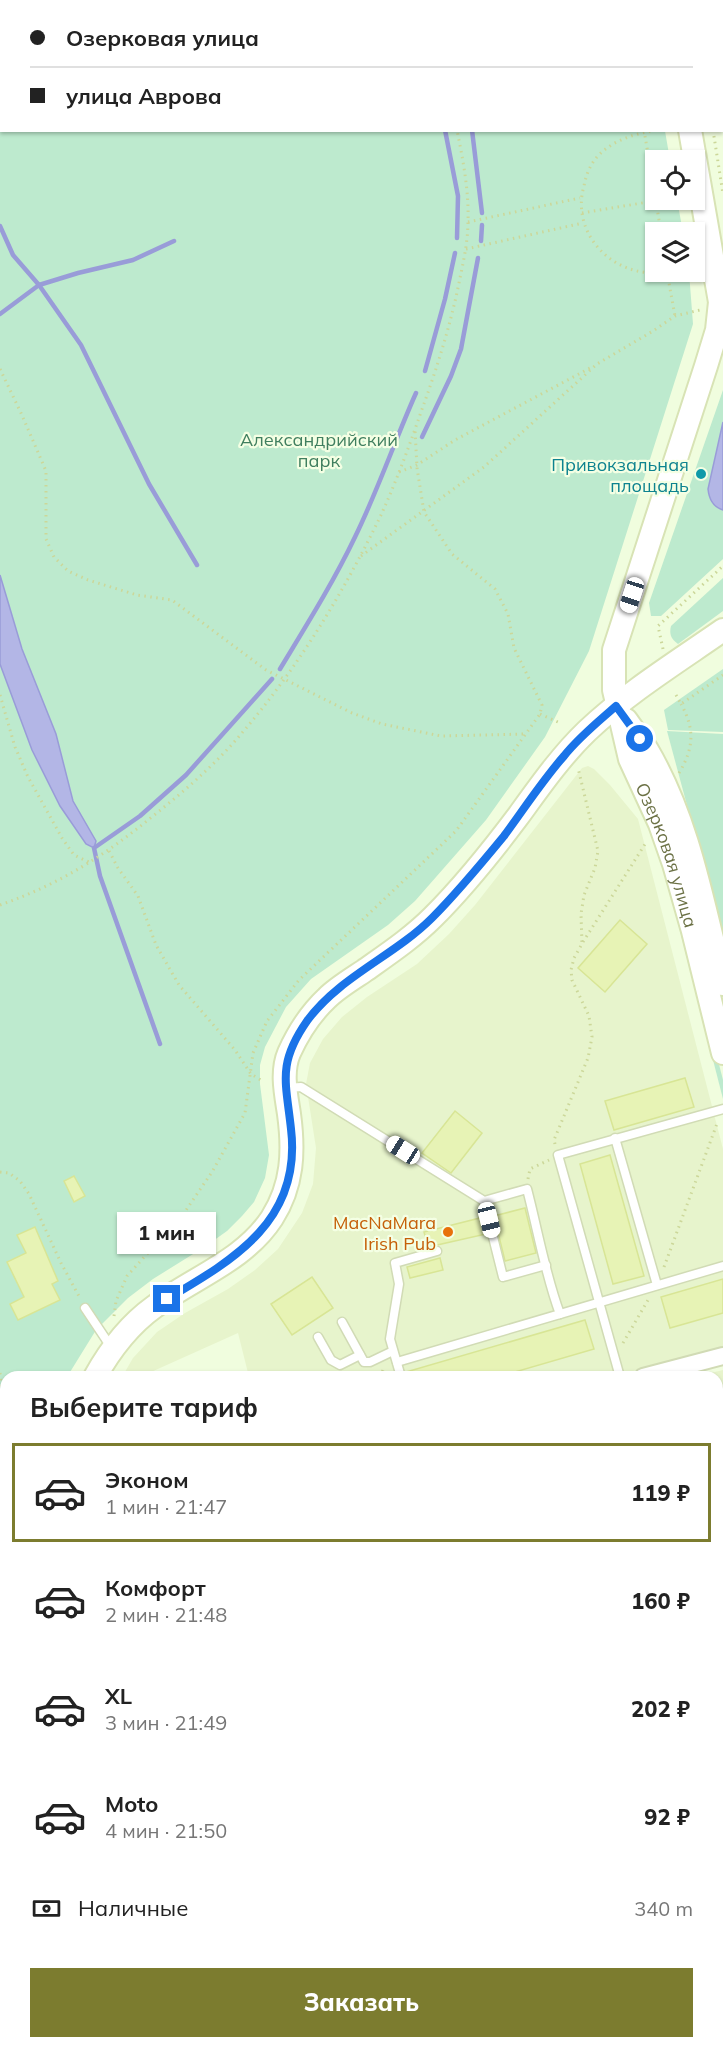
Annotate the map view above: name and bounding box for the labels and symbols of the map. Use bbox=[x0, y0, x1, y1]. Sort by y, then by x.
park label: Александрийский парк bbox=[240, 428, 398, 472]
place label: Привокзальная площадь bbox=[551, 453, 689, 497]
marker: Привокзальная площадь bbox=[694, 467, 708, 481]
car bbox=[618, 575, 646, 615]
route start bbox=[626, 725, 653, 752]
street label: Озерковая улица bbox=[631, 779, 703, 930]
car bbox=[383, 1133, 423, 1167]
car bbox=[476, 1200, 502, 1240]
place label: MacNaMara Irish Pub bbox=[333, 1211, 436, 1255]
callout: 1 мин bbox=[118, 1212, 216, 1254]
marker: MacNaMara Irish Pub bbox=[441, 1225, 455, 1239]
route end bbox=[153, 1285, 180, 1312]

